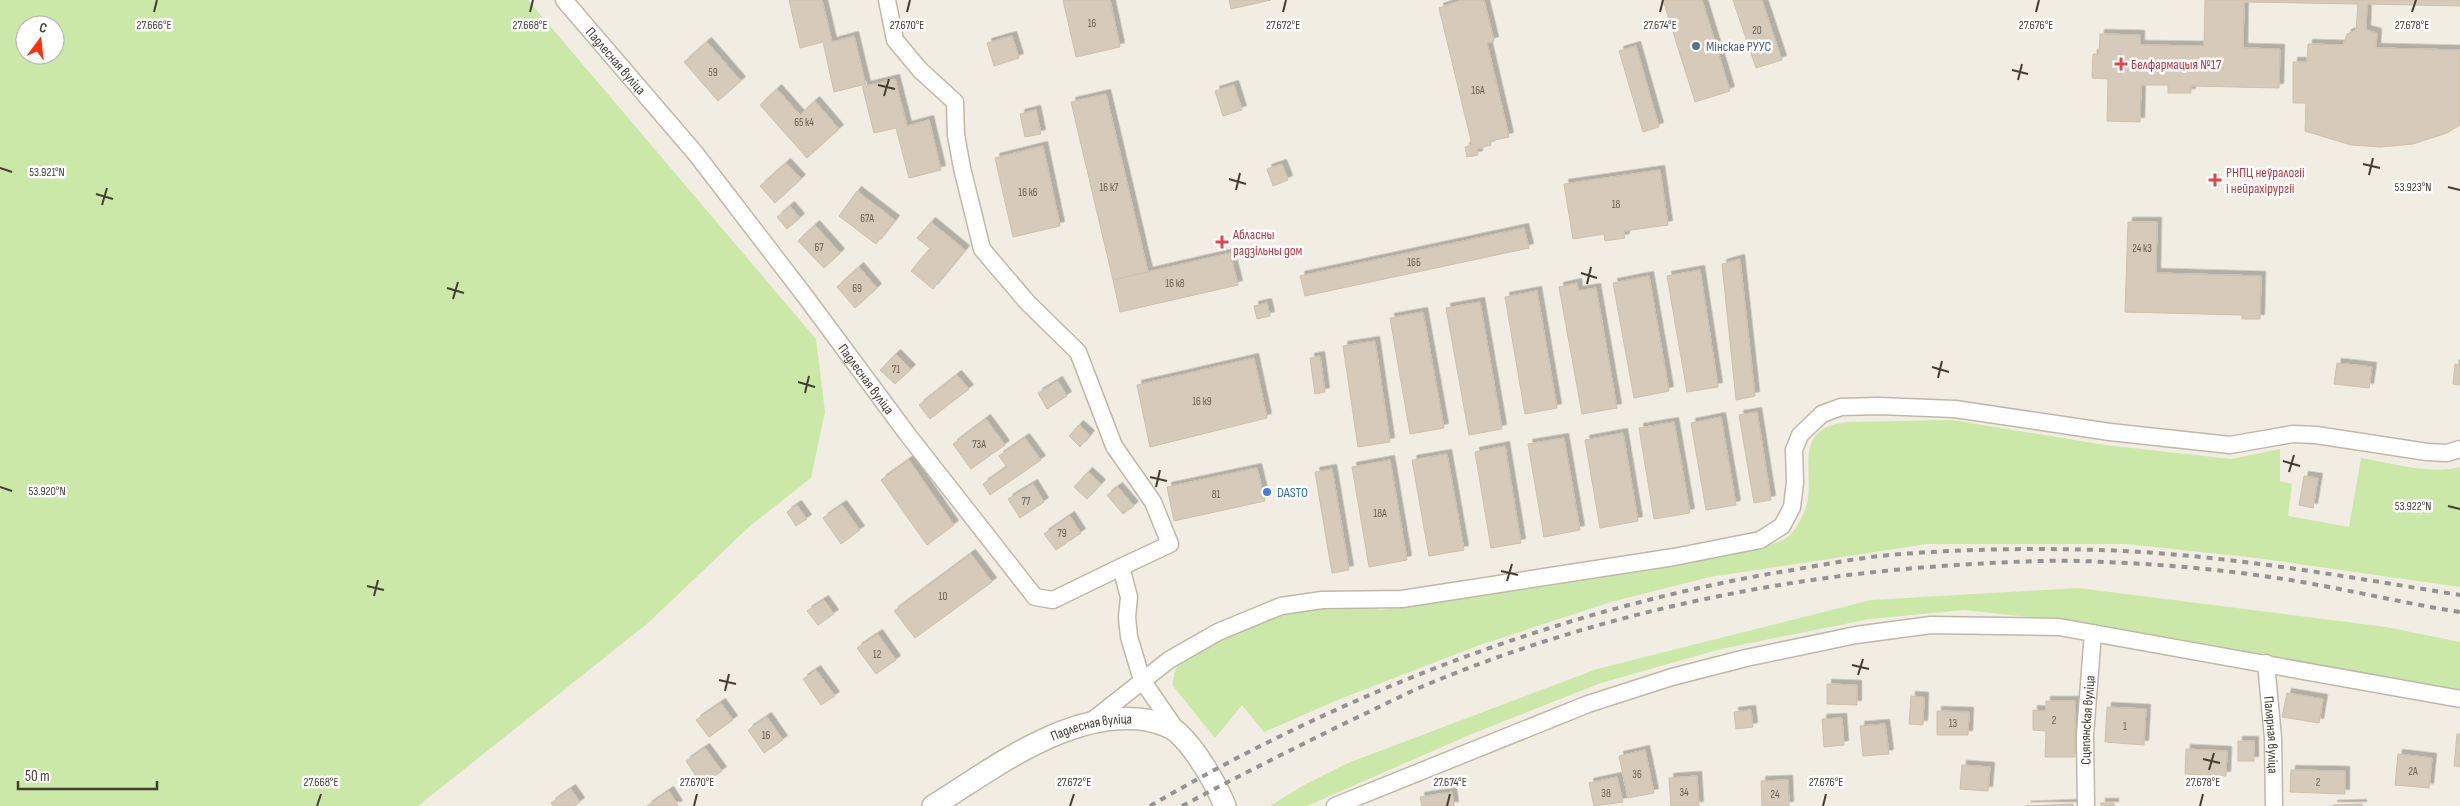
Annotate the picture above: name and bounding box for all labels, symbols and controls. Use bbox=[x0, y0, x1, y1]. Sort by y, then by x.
north arrow bbox=[15, 15, 65, 65]
house number: 16 bbox=[1088, 17, 1097, 30]
text: 27.666°E bbox=[137, 18, 172, 33]
text: 27.668°E bbox=[513, 18, 547, 33]
text: 27.670°E bbox=[890, 18, 924, 33]
text: 27.672°E bbox=[1266, 18, 1300, 33]
text: 27.674°E bbox=[1643, 18, 1677, 33]
text: 27.676°E bbox=[2019, 18, 2053, 33]
text: 27.678°E bbox=[2395, 18, 2429, 33]
text: С bbox=[38, 19, 49, 37]
street label: Падлесная вуліца bbox=[582, 24, 650, 98]
house number: 20 bbox=[1752, 24, 1762, 37]
place label: Мінскае РУУС bbox=[1706, 38, 1771, 55]
marker: Мінскае РУУС bbox=[1690, 40, 1702, 52]
place label: Белфармацыя №17 bbox=[2131, 56, 2222, 73]
marker: Белфармацыя №17 bbox=[2115, 58, 2127, 70]
house number: 59 bbox=[708, 66, 718, 79]
house number: 16А bbox=[1471, 84, 1485, 97]
house number: 65 к4 bbox=[794, 116, 814, 129]
place label: РНПЦ неўралогіі і нейрахірургіі bbox=[2226, 164, 2305, 197]
text: 53.921°N bbox=[29, 165, 65, 180]
marker: РНПЦ неўралогіі і нейрахірургіі bbox=[2208, 173, 2222, 187]
text: 53.923°N bbox=[2395, 180, 2431, 195]
house number: 16 к7 bbox=[1100, 181, 1119, 194]
house number: 16 к6 bbox=[1018, 186, 1038, 199]
house number: 18 bbox=[1612, 198, 1621, 211]
house number: 67А bbox=[860, 212, 874, 225]
place label: Абласны радзільны дом bbox=[1232, 226, 1303, 259]
marker: Абласны радзільны дом bbox=[1215, 235, 1229, 249]
house number: 67 bbox=[814, 241, 824, 254]
house number: 24 к3 bbox=[2132, 242, 2152, 255]
house number: 16Б bbox=[1407, 256, 1421, 269]
house number: 16 к8 bbox=[1165, 277, 1185, 290]
house number: 69 bbox=[852, 282, 862, 295]
street label: Падлесная вуліца bbox=[835, 340, 898, 417]
house number: 71 bbox=[892, 363, 900, 376]
house number: 16 к9 bbox=[1192, 395, 1212, 408]
house number: 73А bbox=[972, 438, 986, 451]
text: 53.920°N bbox=[28, 484, 66, 499]
place label: DASTO bbox=[1277, 484, 1308, 501]
marker: DASTO bbox=[1261, 486, 1273, 498]
house number: 81 bbox=[1212, 488, 1220, 501]
house number: 77 bbox=[1022, 495, 1031, 508]
text: 53.922°N bbox=[2395, 499, 2431, 514]
house number: 18А bbox=[1373, 507, 1387, 520]
house number: 79 bbox=[1057, 527, 1067, 540]
house number: 10 bbox=[939, 590, 947, 603]
house number: 12 bbox=[873, 648, 882, 661]
street label: Сцяпянская вуліца bbox=[2077, 675, 2098, 765]
street label: Палярная вуліца bbox=[2261, 695, 2282, 774]
street label: Падлесная вуліца bbox=[1048, 710, 1132, 744]
house number: 2 bbox=[2052, 714, 2057, 727]
house number: 13 bbox=[1949, 717, 1958, 730]
house number: 1 bbox=[2123, 720, 2127, 733]
house number: 16 bbox=[762, 729, 771, 742]
scale bar bbox=[18, 758, 156, 790]
house number: 2А bbox=[2408, 765, 2418, 778]
text: 50 m bbox=[25, 767, 50, 786]
house number: 36 bbox=[1632, 768, 1642, 781]
text: 27.668°E bbox=[304, 775, 338, 790]
text: 27.670°E bbox=[680, 775, 714, 790]
text: 27.672°E bbox=[1057, 775, 1091, 790]
text: 27.674°E bbox=[1433, 775, 1467, 790]
text: 27.676°E bbox=[1809, 775, 1843, 790]
text: 27.678°E bbox=[2186, 775, 2220, 790]
house number: 2 bbox=[2316, 776, 2321, 789]
house number: 34 bbox=[1679, 786, 1689, 799]
house number: 38 bbox=[1601, 787, 1611, 800]
house number: 24 bbox=[1770, 788, 1780, 801]

